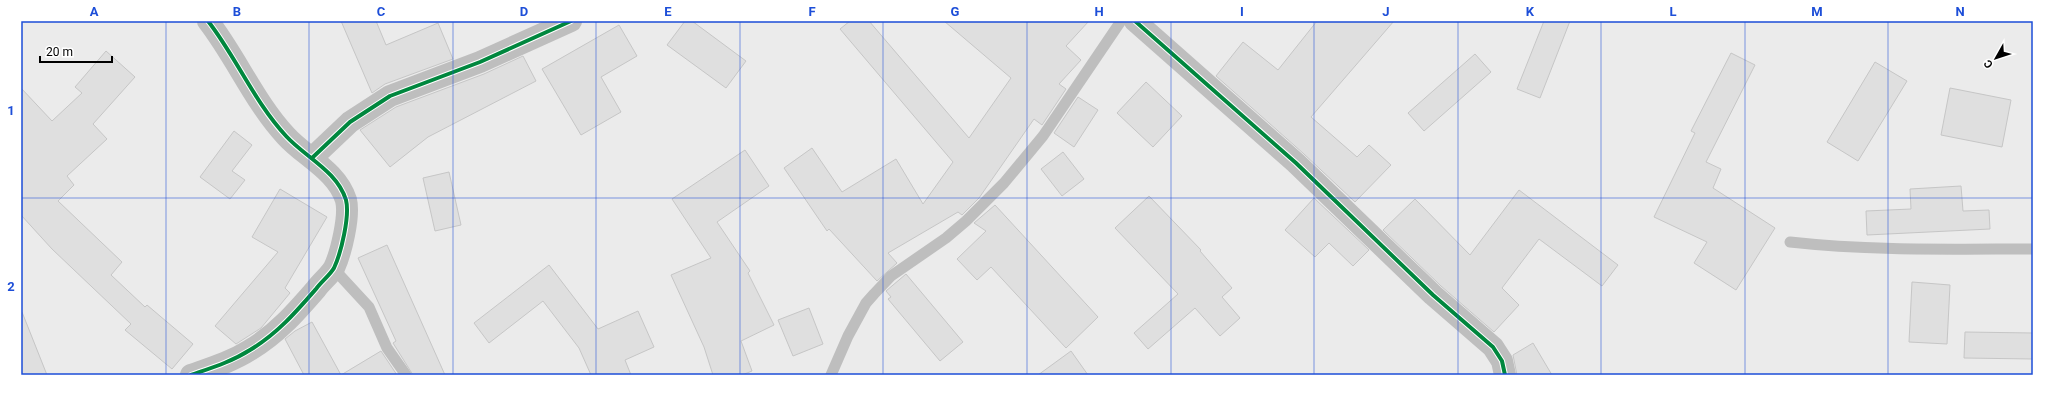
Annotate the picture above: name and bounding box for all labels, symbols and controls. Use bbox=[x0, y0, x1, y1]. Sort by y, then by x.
text: A bbox=[90, 4, 99, 19]
text: B bbox=[233, 4, 241, 19]
text: C bbox=[377, 4, 386, 19]
text: D bbox=[520, 4, 528, 19]
text: E bbox=[664, 4, 672, 19]
text: F bbox=[808, 4, 816, 19]
text: G bbox=[951, 4, 960, 19]
text: H bbox=[1094, 4, 1104, 19]
text: I bbox=[1240, 4, 1244, 19]
text: J bbox=[1382, 4, 1390, 19]
text: K bbox=[1526, 4, 1535, 19]
text: L bbox=[1669, 4, 1677, 19]
text: M bbox=[1811, 4, 1823, 19]
text: N bbox=[1955, 4, 1965, 19]
scale bar bbox=[40, 38, 112, 64]
north arrow bbox=[1976, 38, 2016, 78]
text: 20 m bbox=[46, 45, 73, 59]
text: С bbox=[1981, 57, 1996, 71]
text: 1 bbox=[7, 103, 15, 118]
text: 2 bbox=[7, 279, 15, 294]

